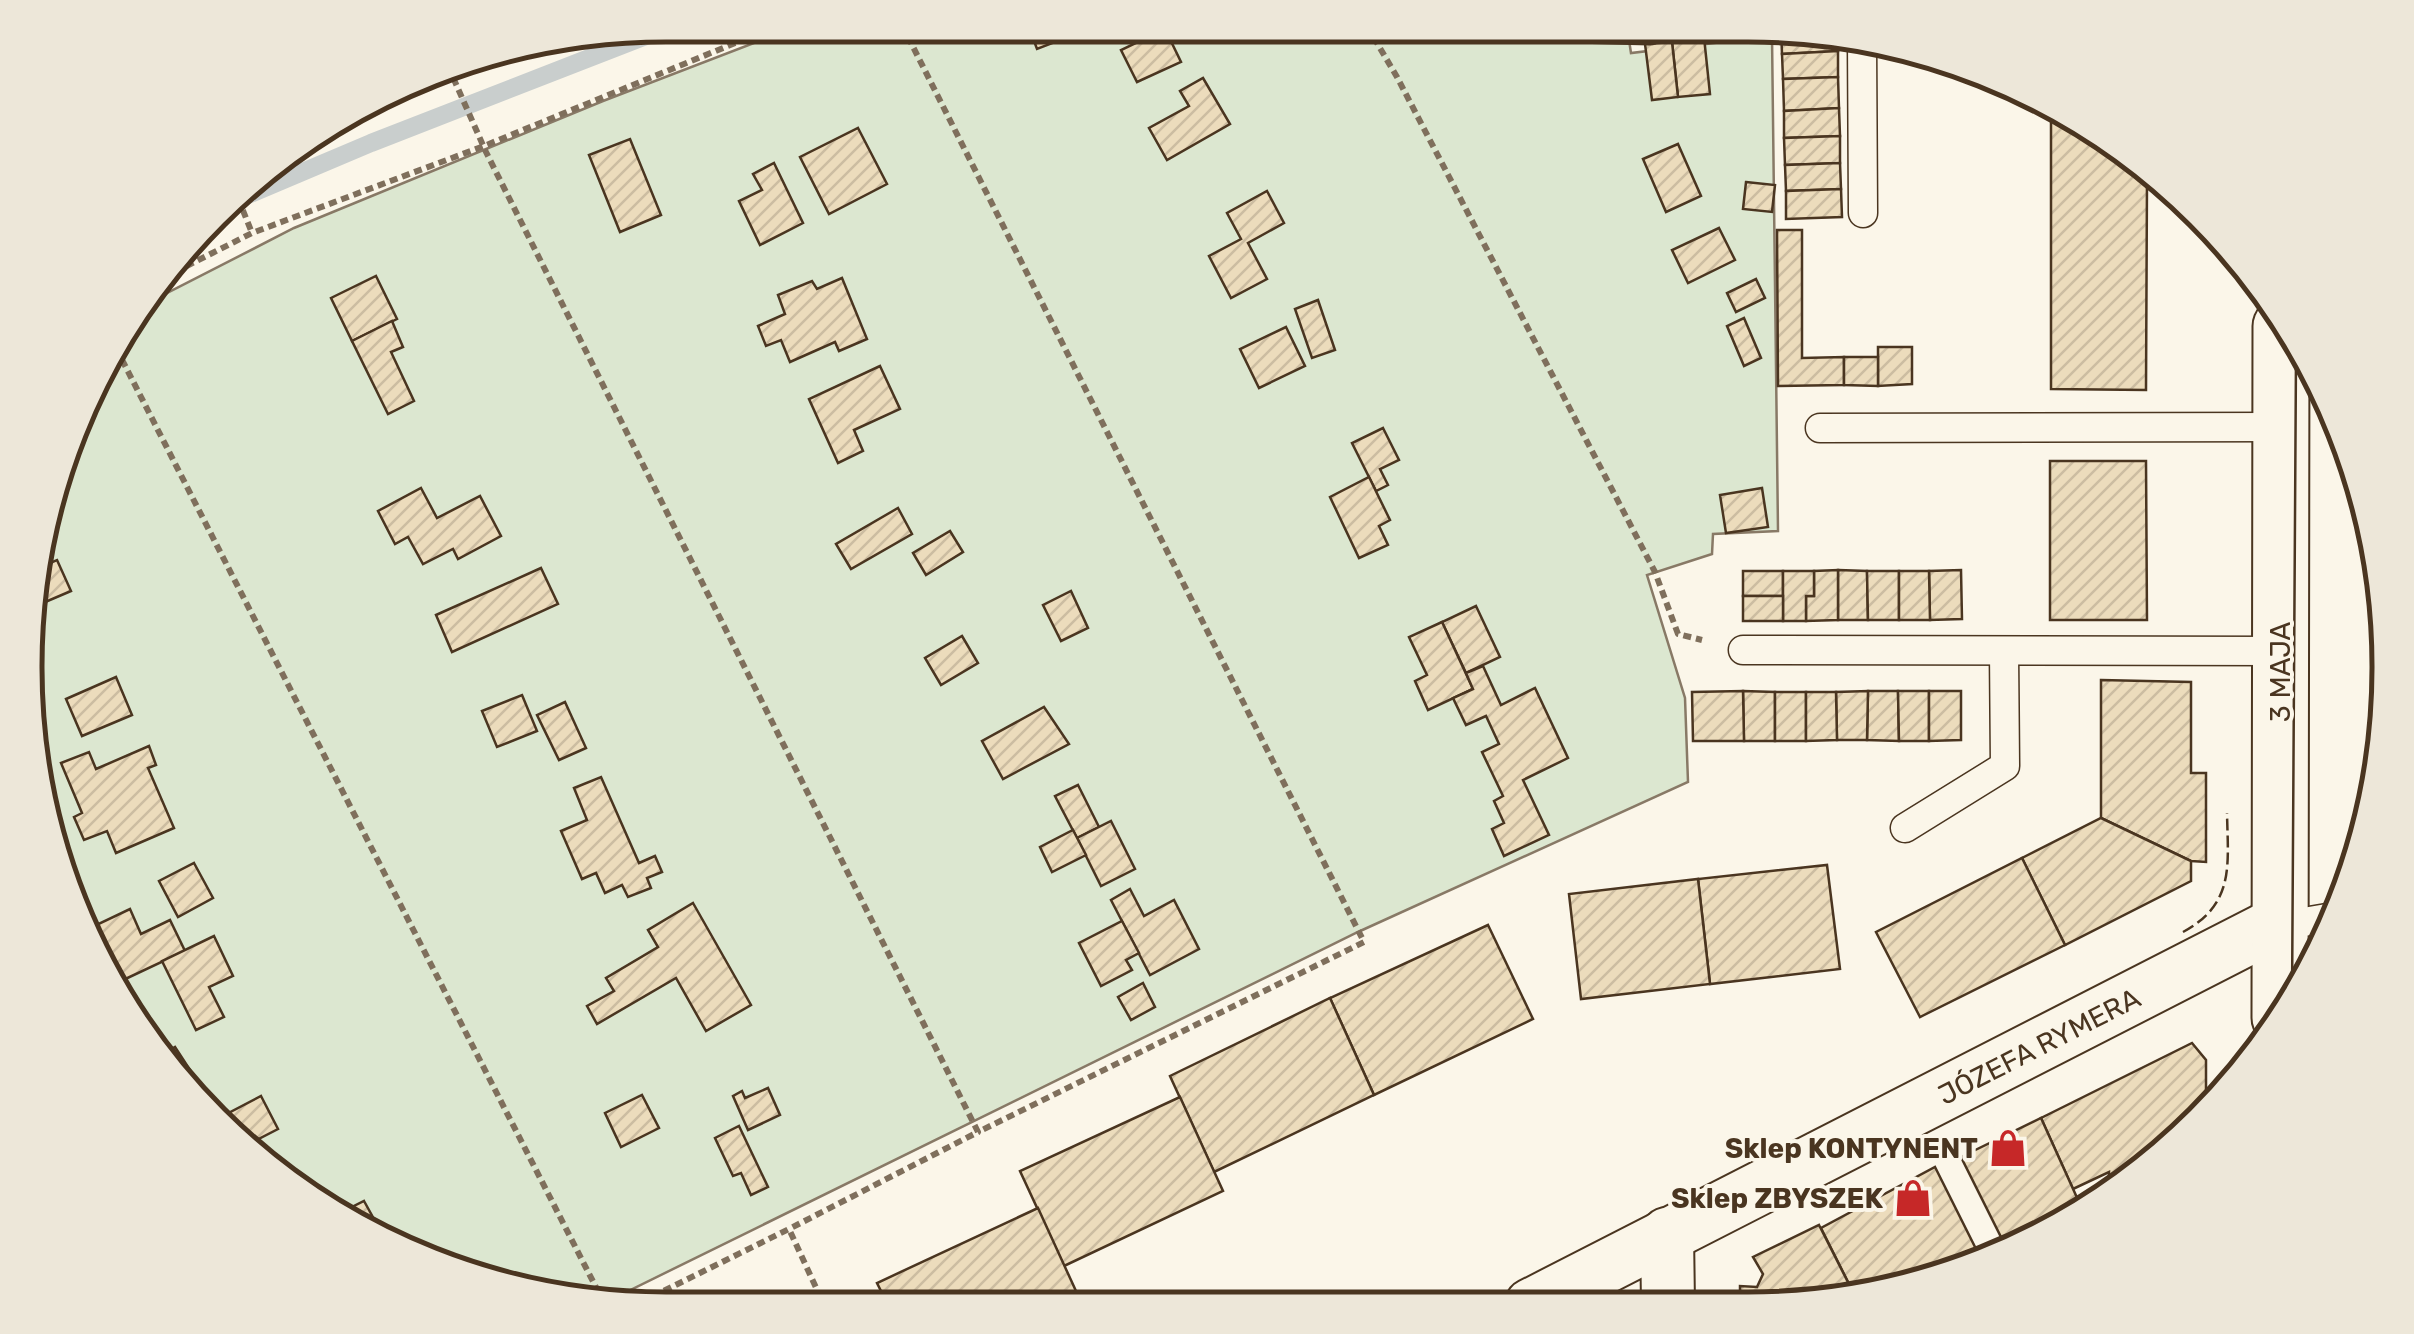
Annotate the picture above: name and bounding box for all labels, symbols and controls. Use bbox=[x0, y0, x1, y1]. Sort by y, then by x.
street label: 3 MAJA bbox=[2264, 621, 2297, 722]
street label: JÓZEFA RYMERA bbox=[1933, 981, 2146, 1112]
shop icon: Sklep KONTYNENT bbox=[1987, 1127, 2029, 1169]
place label: Sklep KONTYNENT bbox=[1725, 1132, 1978, 1165]
shop icon: Sklep ZBYSZEK bbox=[1892, 1177, 1934, 1219]
place label: Sklep ZBYSZEK bbox=[1671, 1182, 1883, 1215]

